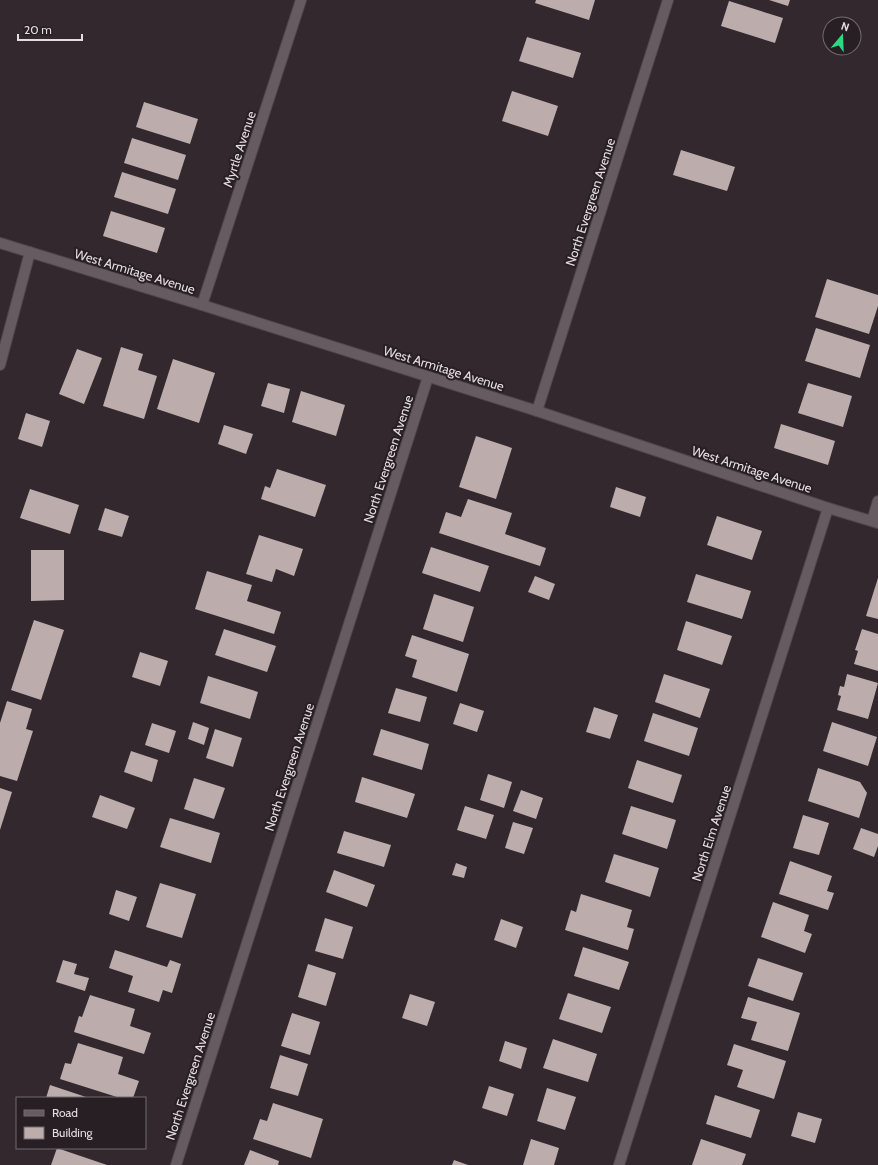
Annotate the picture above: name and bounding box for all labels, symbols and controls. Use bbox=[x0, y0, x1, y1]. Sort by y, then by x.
scale bar bbox=[18, 16, 82, 42]
north arrow bbox=[822, 16, 862, 56]
text: N bbox=[839, 19, 851, 34]
text: 20 m bbox=[24, 22, 52, 37]
street label: Myrtle Avenue bbox=[219, 109, 259, 189]
street label: North Evergreen Avenue bbox=[562, 136, 618, 268]
street label: West Armitage Avenue bbox=[73, 245, 198, 297]
street label: West Armitage Avenue bbox=[382, 342, 507, 394]
street label: North Evergreen Avenue bbox=[360, 393, 416, 525]
street label: West Armitage Avenue bbox=[690, 442, 814, 496]
street label: North Evergreen Avenue bbox=[261, 701, 317, 833]
street label: North Elm Avenue bbox=[688, 782, 734, 883]
street label: North Evergreen Avenue bbox=[162, 1010, 218, 1142]
legend bbox=[16, 1097, 146, 1149]
text: Road bbox=[52, 1105, 78, 1120]
text: Building bbox=[52, 1125, 94, 1140]

